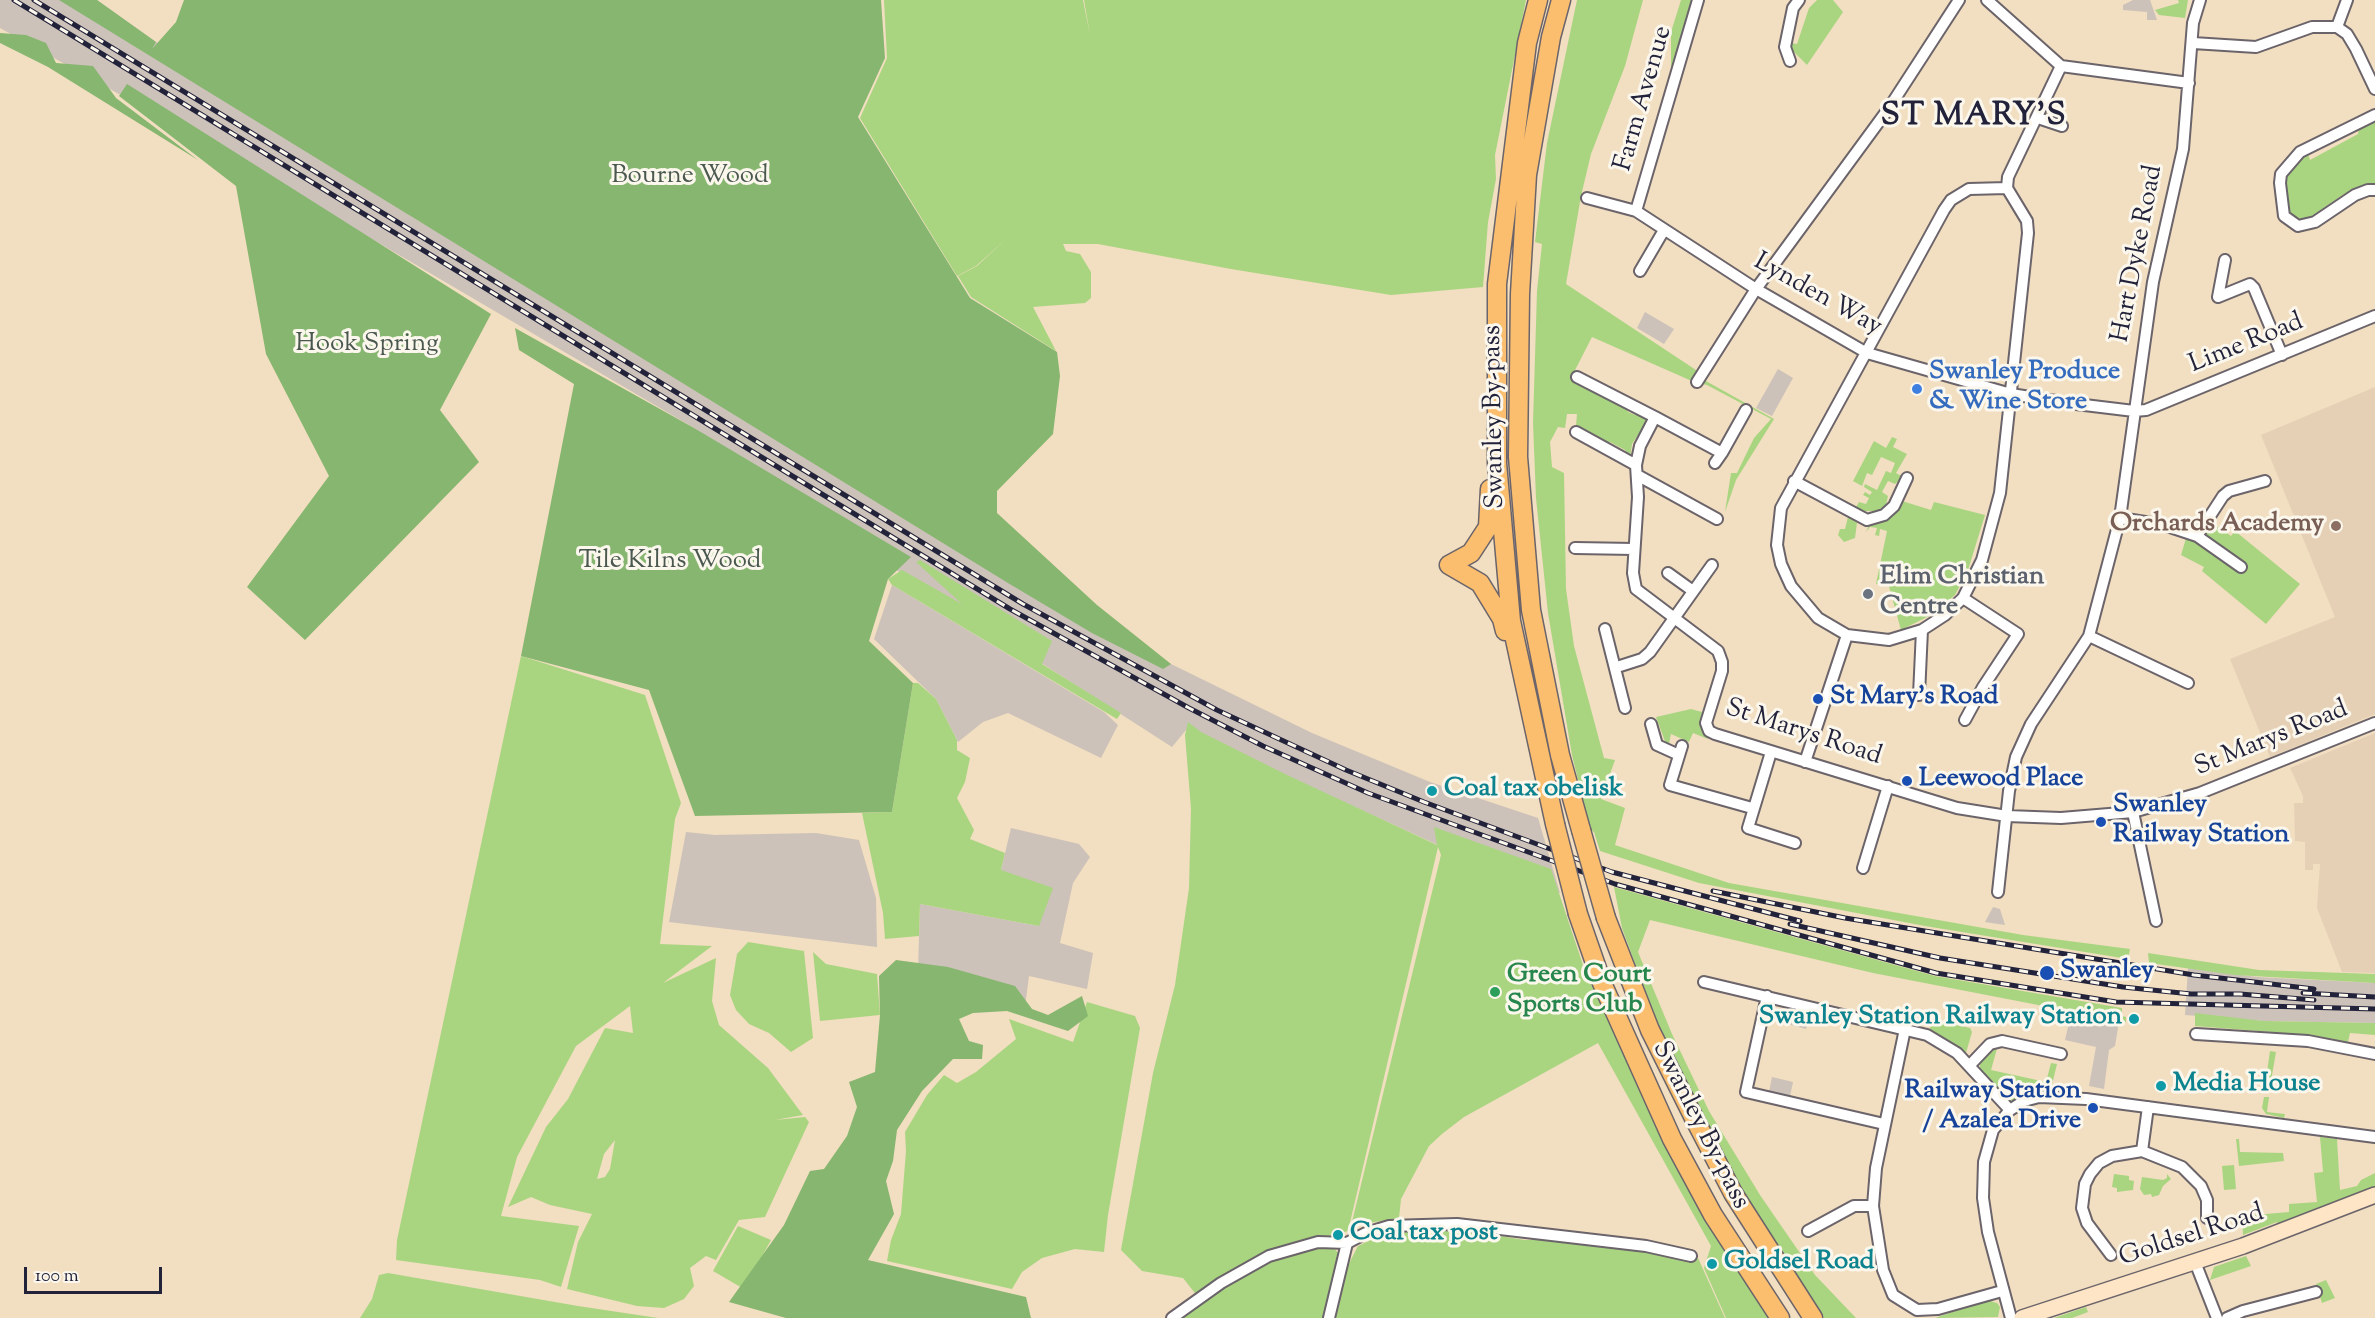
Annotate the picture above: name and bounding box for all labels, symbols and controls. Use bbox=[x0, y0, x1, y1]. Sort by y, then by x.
street label: Farm Avenue bbox=[1609, 23, 1681, 175]
district label: ST MARY'S bbox=[1881, 100, 2067, 138]
park label: Bourne Wood bbox=[611, 162, 769, 194]
street label: Hart Dyke Road bbox=[2107, 163, 2171, 345]
street label: Lynden Way bbox=[1747, 248, 1887, 344]
street label: Lime Road bbox=[2185, 308, 2309, 382]
street label: Swanley By-pass bbox=[1479, 325, 1513, 509]
park label: Hook Spring bbox=[295, 330, 439, 362]
place label: Swanley Produce & Wine Store bbox=[1929, 358, 2120, 420]
marker: Swanley Produce & Wine Store bbox=[1910, 382, 1924, 396]
place label: Orchards Academy bbox=[2110, 510, 2324, 542]
marker: Orchards Academy bbox=[2329, 519, 2343, 533]
park label: Tile Kilns Wood bbox=[578, 547, 762, 579]
place label: Elim Christian Centre bbox=[1880, 563, 2044, 624]
marker: Elim Christian Centre bbox=[1861, 587, 1875, 601]
place label: St Mary's Road bbox=[1830, 683, 1998, 715]
marker: St Mary's Road bbox=[1811, 692, 1825, 706]
street label: St Marys Road bbox=[1721, 694, 1885, 774]
street label: St Marys Road bbox=[2191, 695, 2353, 785]
place label: Leewood Place bbox=[1919, 765, 2083, 797]
marker: Leewood Place bbox=[1900, 774, 1914, 788]
place label: Coal tax obelisk bbox=[1444, 775, 1623, 807]
marker: Coal tax obelisk bbox=[1425, 784, 1439, 798]
place label: Swanley Railway Station bbox=[2113, 791, 2289, 852]
marker: Swanley Railway Station bbox=[2094, 815, 2108, 829]
place label: Swanley bbox=[2060, 957, 2154, 989]
place label: Green Court Sports Club bbox=[1507, 961, 1651, 1023]
marker: Swanley bbox=[2038, 964, 2056, 982]
marker: Green Court Sports Club bbox=[1488, 985, 1502, 999]
place label: Swanley Station Railway Station bbox=[1759, 1003, 2122, 1035]
marker: Swanley Station Railway Station bbox=[2127, 1012, 2141, 1026]
street label: Swanley By-pass bbox=[1643, 1037, 1755, 1215]
place label: Media House bbox=[2173, 1070, 2320, 1102]
place label: Railway Station / Azalea Drive bbox=[1905, 1077, 2081, 1138]
marker: Media House bbox=[2154, 1079, 2168, 1093]
marker: Railway Station / Azalea Drive bbox=[2086, 1101, 2100, 1115]
street label: Goldsel Road bbox=[2116, 1199, 2268, 1275]
place label: Coal tax post bbox=[1350, 1219, 1498, 1251]
marker: Coal tax post bbox=[1331, 1228, 1345, 1242]
place label: Goldsel Road bbox=[1724, 1248, 1874, 1280]
scale bar bbox=[27, 1255, 165, 1293]
marker: Goldsel Road bbox=[1705, 1257, 1719, 1271]
text: 100 m bbox=[35, 1264, 79, 1290]

